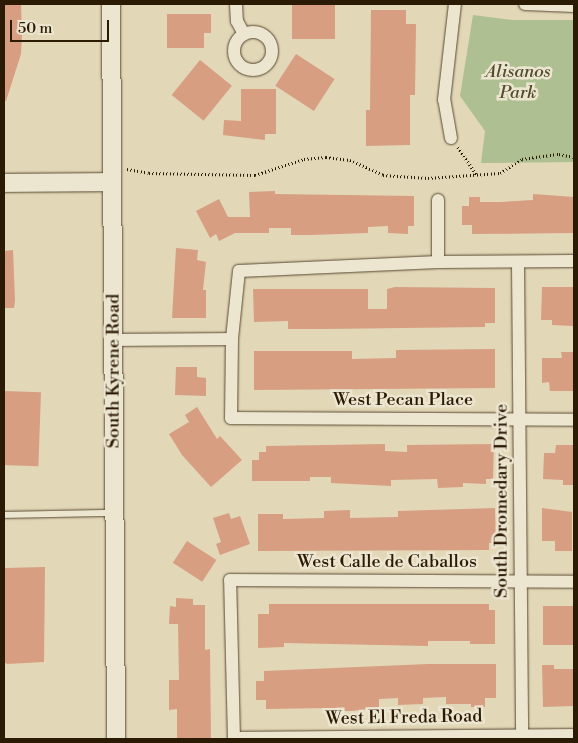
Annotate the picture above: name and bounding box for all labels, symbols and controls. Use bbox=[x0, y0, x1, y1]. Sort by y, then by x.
scale bar bbox=[12, 10, 111, 42]
text: 50 m bbox=[18, 19, 52, 38]
park label: Alisanos Park bbox=[486, 62, 550, 104]
street label: South Kyrene Road bbox=[103, 294, 125, 448]
street label: West Pecan Place bbox=[333, 389, 473, 411]
street label: South Dromedary Drive bbox=[491, 404, 513, 598]
street label: West Calle de Caballos bbox=[297, 551, 477, 573]
street label: West El Freda Road bbox=[325, 706, 483, 730]

